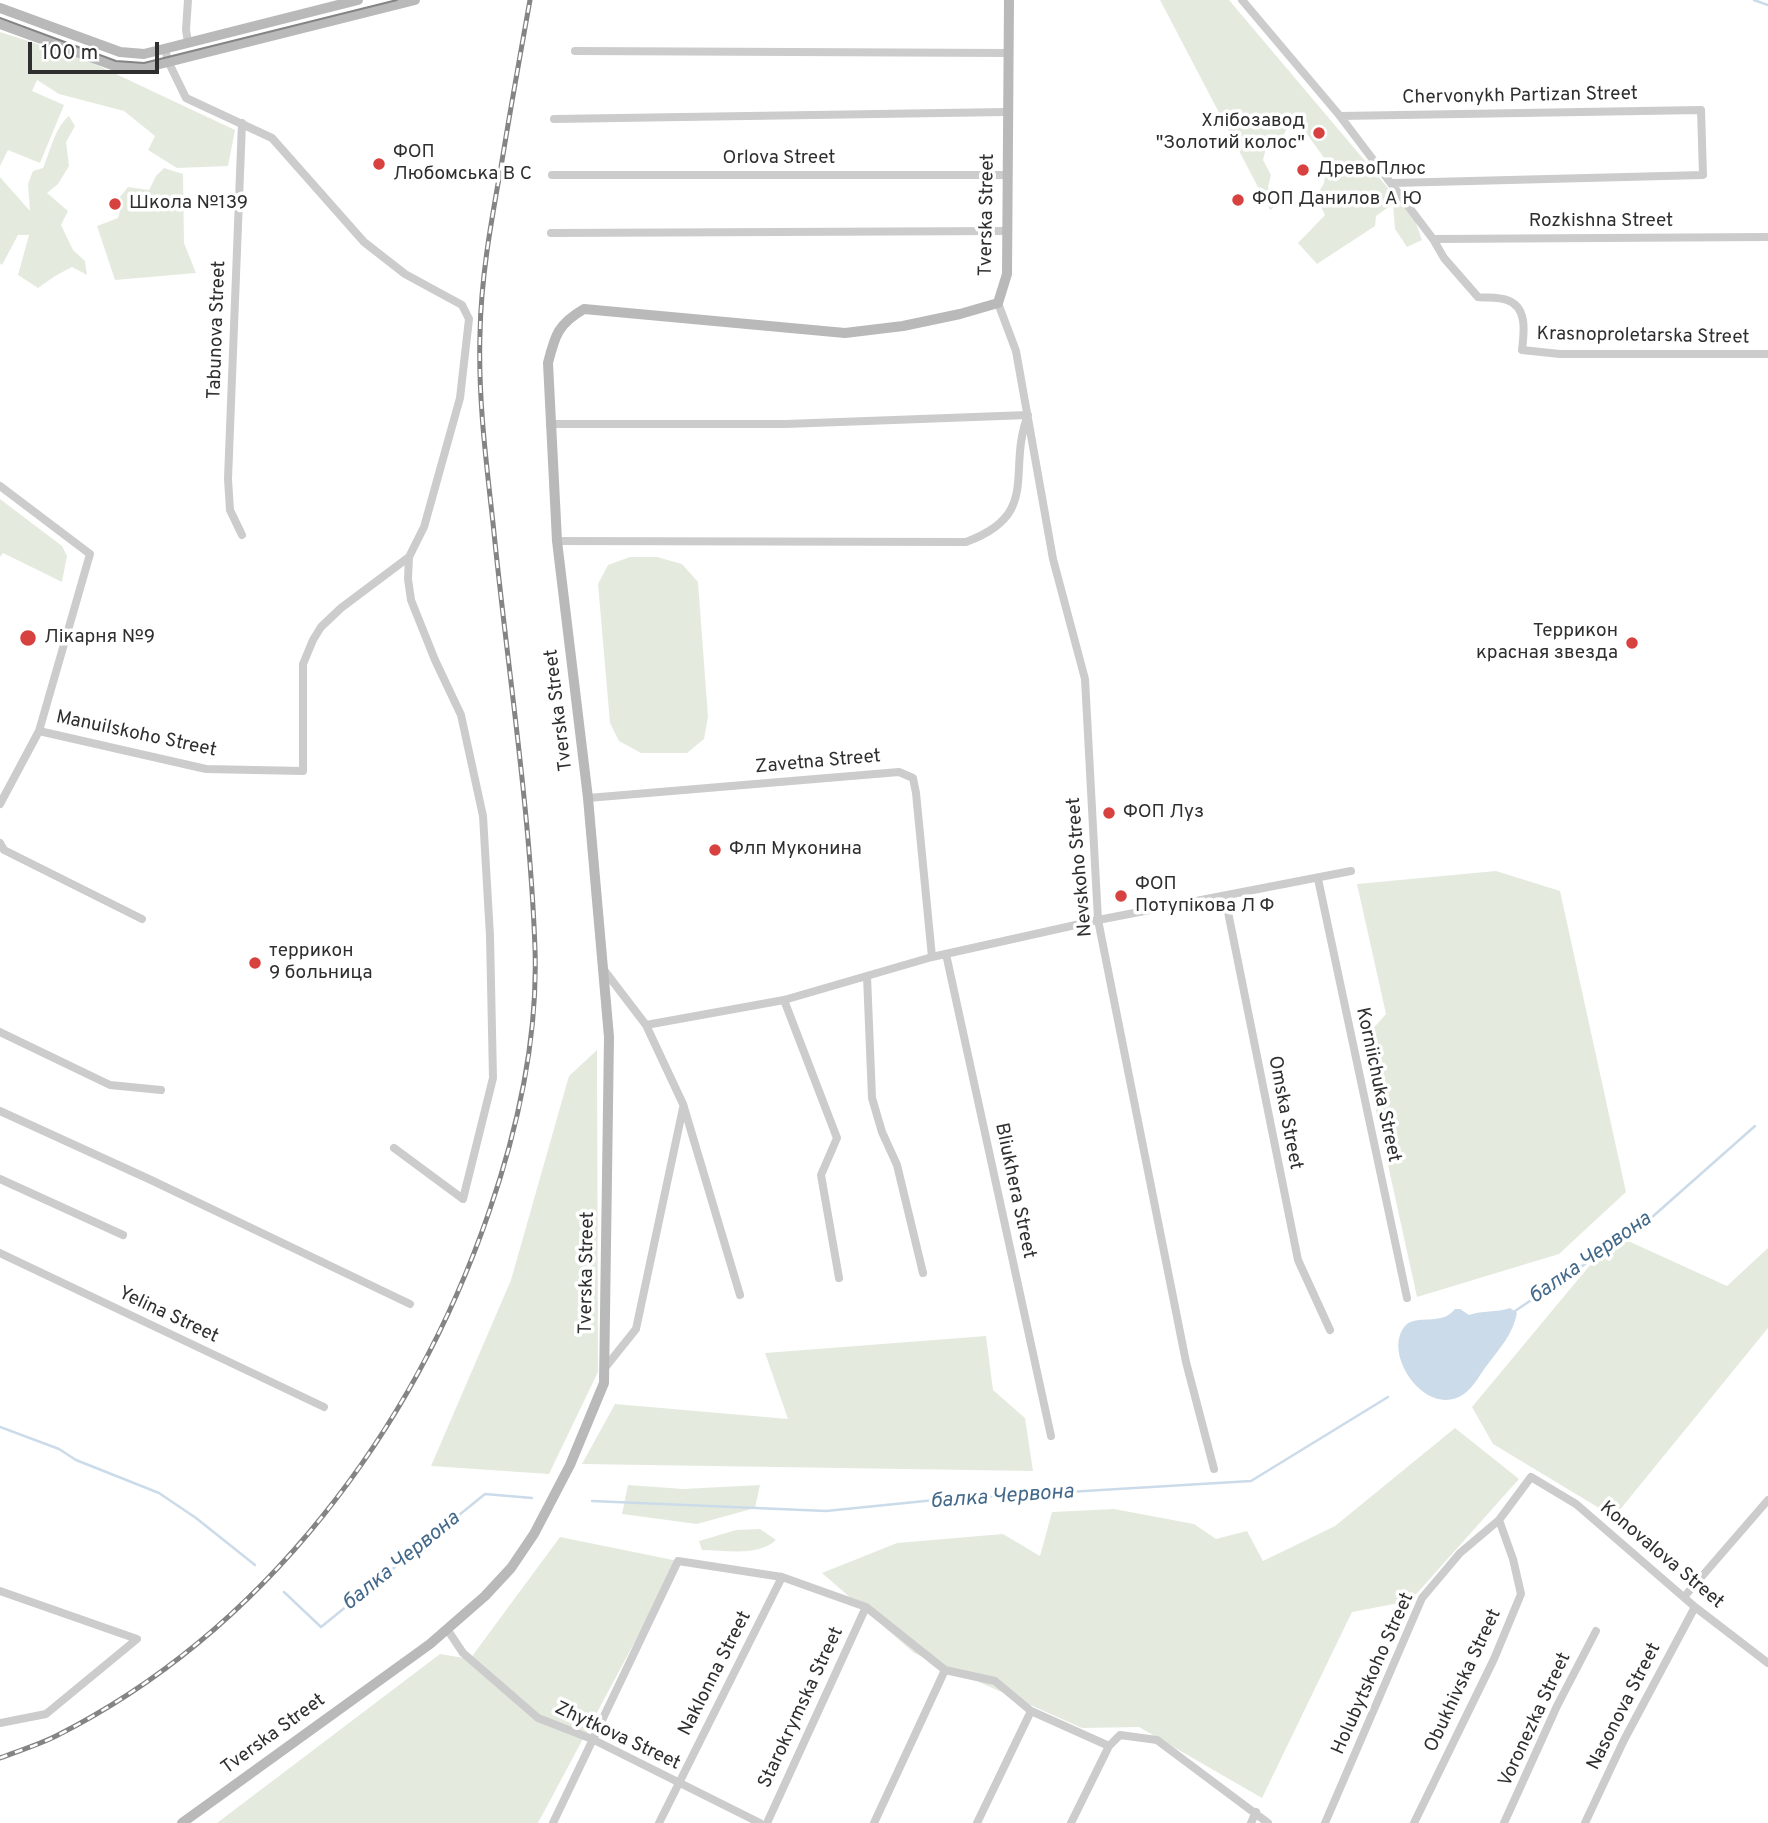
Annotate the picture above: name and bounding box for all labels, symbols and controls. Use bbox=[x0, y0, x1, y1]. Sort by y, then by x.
scale bar bbox=[32, 28, 163, 72]
text: 100 m bbox=[41, 40, 98, 67]
street label: Chervonykh Partizan Street bbox=[1402, 84, 1638, 110]
place label: Хлібозавод "Золотий колос" bbox=[1156, 111, 1305, 155]
marker: Хлібозавод "Золотий колос" bbox=[1311, 125, 1327, 141]
place label: ФОП Любомська В С bbox=[393, 142, 532, 186]
street label: Orlova Street bbox=[723, 148, 835, 170]
street label: Tverska Street bbox=[976, 153, 1000, 277]
marker: ФОП Любомська В С bbox=[371, 156, 387, 172]
place label: ДревоПлюс bbox=[1317, 159, 1426, 181]
marker: ДревоПлюс bbox=[1295, 162, 1311, 178]
place label: ФОП Данилов А Ю bbox=[1252, 189, 1422, 211]
marker: ФОП Данилов А Ю bbox=[1230, 192, 1246, 208]
place label: Школа №139 bbox=[129, 193, 248, 215]
marker: Школа №139 bbox=[107, 196, 123, 212]
street label: Rozkishna Street bbox=[1529, 211, 1673, 233]
street label: Tabunova Street bbox=[204, 260, 232, 400]
street label: Krasnoproletarska Street bbox=[1536, 324, 1750, 350]
place label: Террикон красная звезда bbox=[1476, 621, 1618, 665]
place label: Лікарня №9 bbox=[44, 627, 155, 649]
marker: Лікарня №9 bbox=[18, 628, 38, 648]
marker: Террикон красная звезда bbox=[1624, 635, 1640, 651]
street label: Tverska Street bbox=[541, 648, 579, 772]
street label: Manuilskoho Street bbox=[54, 707, 218, 763]
street label: Zavetna Street bbox=[754, 746, 882, 780]
street label: Nevskoho Street bbox=[1064, 796, 1098, 938]
place label: ФОП Луз bbox=[1123, 802, 1204, 824]
marker: ФОП Луз bbox=[1101, 805, 1117, 821]
place label: Флп Муконина bbox=[729, 839, 862, 861]
marker: Флп Муконина bbox=[707, 842, 723, 858]
place label: ФОП Потупікова Л Ф bbox=[1135, 874, 1274, 918]
marker: ФОП Потупікова Л Ф bbox=[1113, 888, 1129, 904]
place label: террикон 9 больница bbox=[269, 941, 372, 985]
marker: террикон 9 больница bbox=[247, 955, 263, 971]
street label: Korniichuka Street bbox=[1349, 1006, 1405, 1164]
street label: Omska Street bbox=[1262, 1054, 1306, 1172]
street label: Bliukhera Street bbox=[988, 1121, 1040, 1261]
water label: балка Червона bbox=[1525, 1207, 1657, 1311]
street label: Tverska Street bbox=[576, 1211, 600, 1335]
street label: Yelina Street bbox=[114, 1283, 222, 1349]
water label: балка Червона bbox=[929, 1480, 1075, 1516]
street label: Konovalova Street bbox=[1594, 1497, 1728, 1615]
water label: балка Червона bbox=[338, 1507, 466, 1617]
street label: Holubytskoho Street bbox=[1328, 1590, 1420, 1758]
street label: Obukhivska Street bbox=[1421, 1606, 1507, 1756]
street label: Naklonna Street bbox=[675, 1608, 757, 1740]
street label: Starokrymska Street bbox=[755, 1624, 849, 1792]
street label: Nasonova Street bbox=[1583, 1640, 1667, 1774]
street label: Voronezka Street bbox=[1495, 1649, 1577, 1791]
street label: Tverska Street bbox=[218, 1690, 330, 1780]
street label: Zhytkova Street bbox=[550, 1698, 684, 1776]

